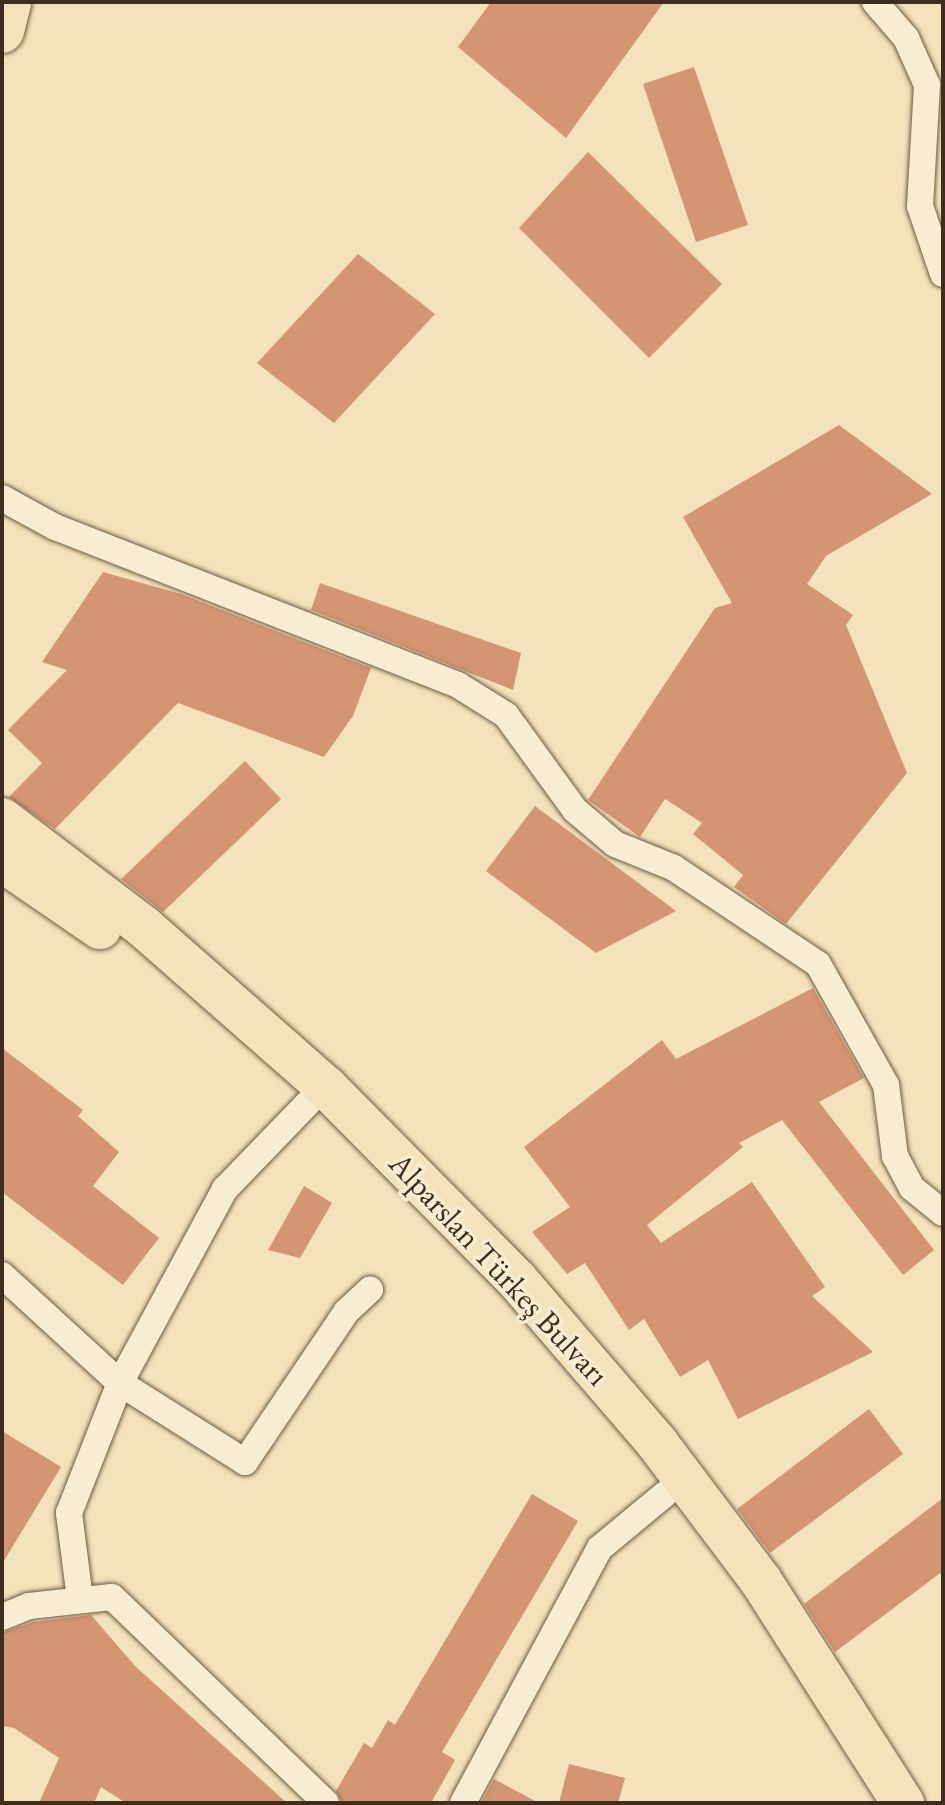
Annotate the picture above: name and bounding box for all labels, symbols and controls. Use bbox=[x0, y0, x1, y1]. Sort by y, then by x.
street label: Alparslan Türkeş Bulvarı bbox=[381, 1144, 617, 1394]

